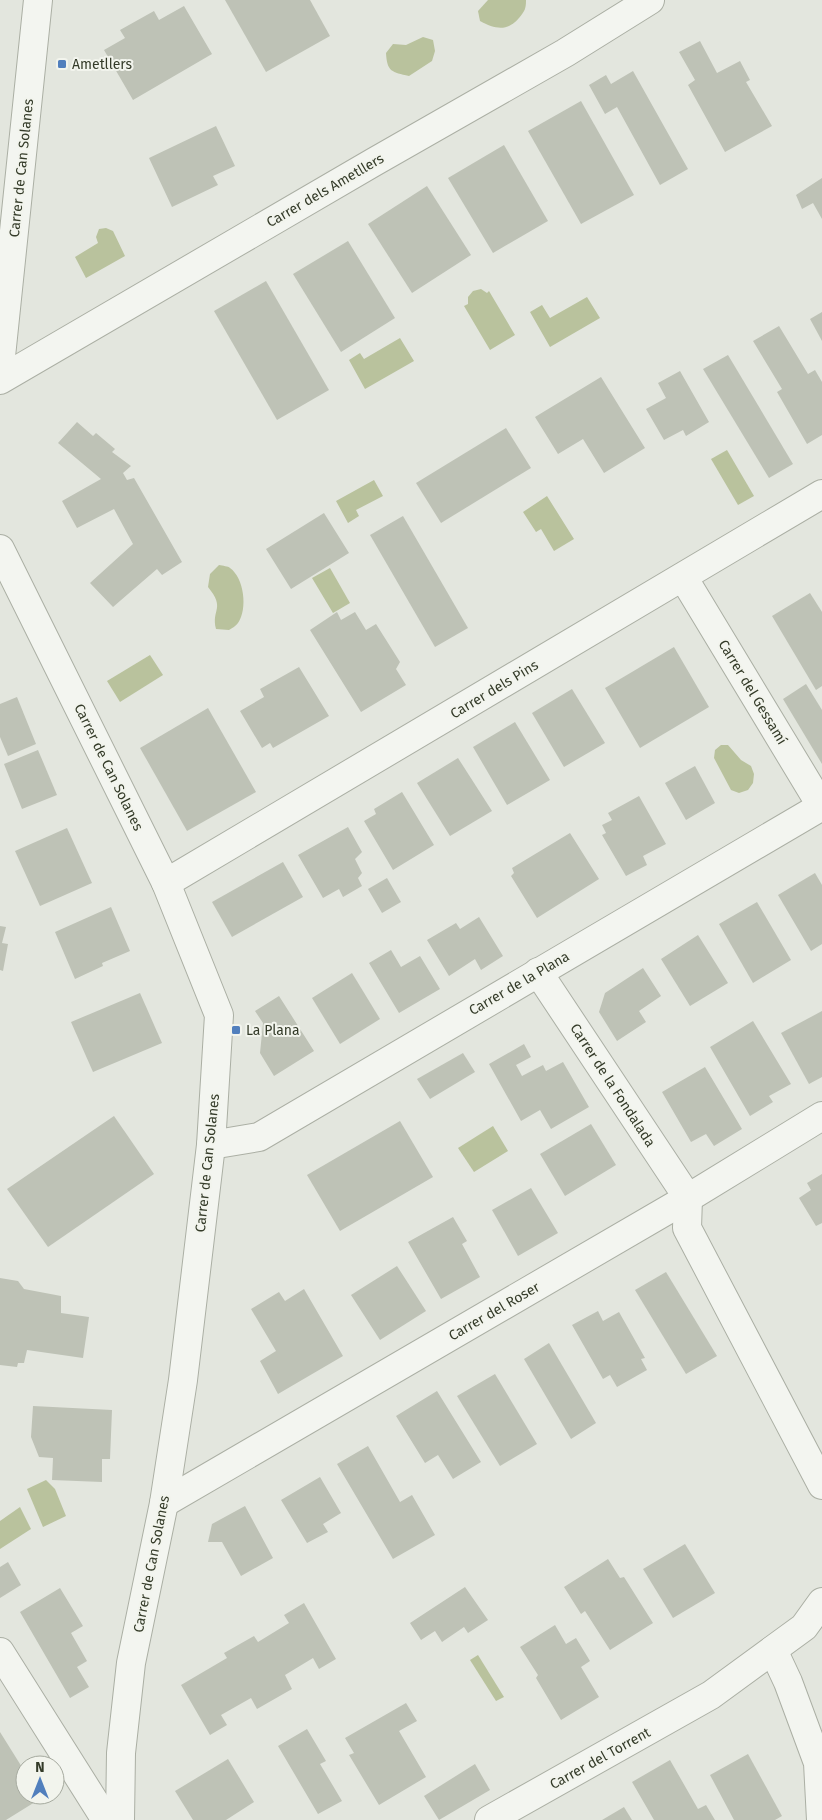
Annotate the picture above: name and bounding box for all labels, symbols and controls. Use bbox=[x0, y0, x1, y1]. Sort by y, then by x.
place label: Ametllers bbox=[72, 56, 133, 73]
marker: Ametllers bbox=[56, 58, 68, 70]
street label: Carrer de Can Solanes bbox=[6, 97, 37, 238]
street label: Carrer dels Ametllers bbox=[263, 150, 387, 231]
street label: Carrer del Gessamí bbox=[715, 637, 791, 748]
street label: Carrer dels Pins bbox=[447, 656, 542, 722]
street label: Carrer de Can Solanes bbox=[70, 701, 147, 834]
street label: Carrer de la Plana bbox=[466, 948, 572, 1019]
street label: Carrer de la Fondalada bbox=[566, 1020, 659, 1150]
place label: La Plana bbox=[246, 1022, 300, 1039]
marker: La Plana bbox=[230, 1024, 242, 1036]
street label: Carrer de Can Solanes bbox=[192, 1092, 223, 1233]
street label: Carrer del Roser bbox=[446, 1278, 543, 1344]
street label: Carrer de Can Solanes bbox=[130, 1494, 173, 1634]
street label: Carrer del Torrent bbox=[547, 1723, 654, 1793]
north arrow bbox=[15, 1755, 65, 1805]
text: N bbox=[35, 1759, 45, 1776]

